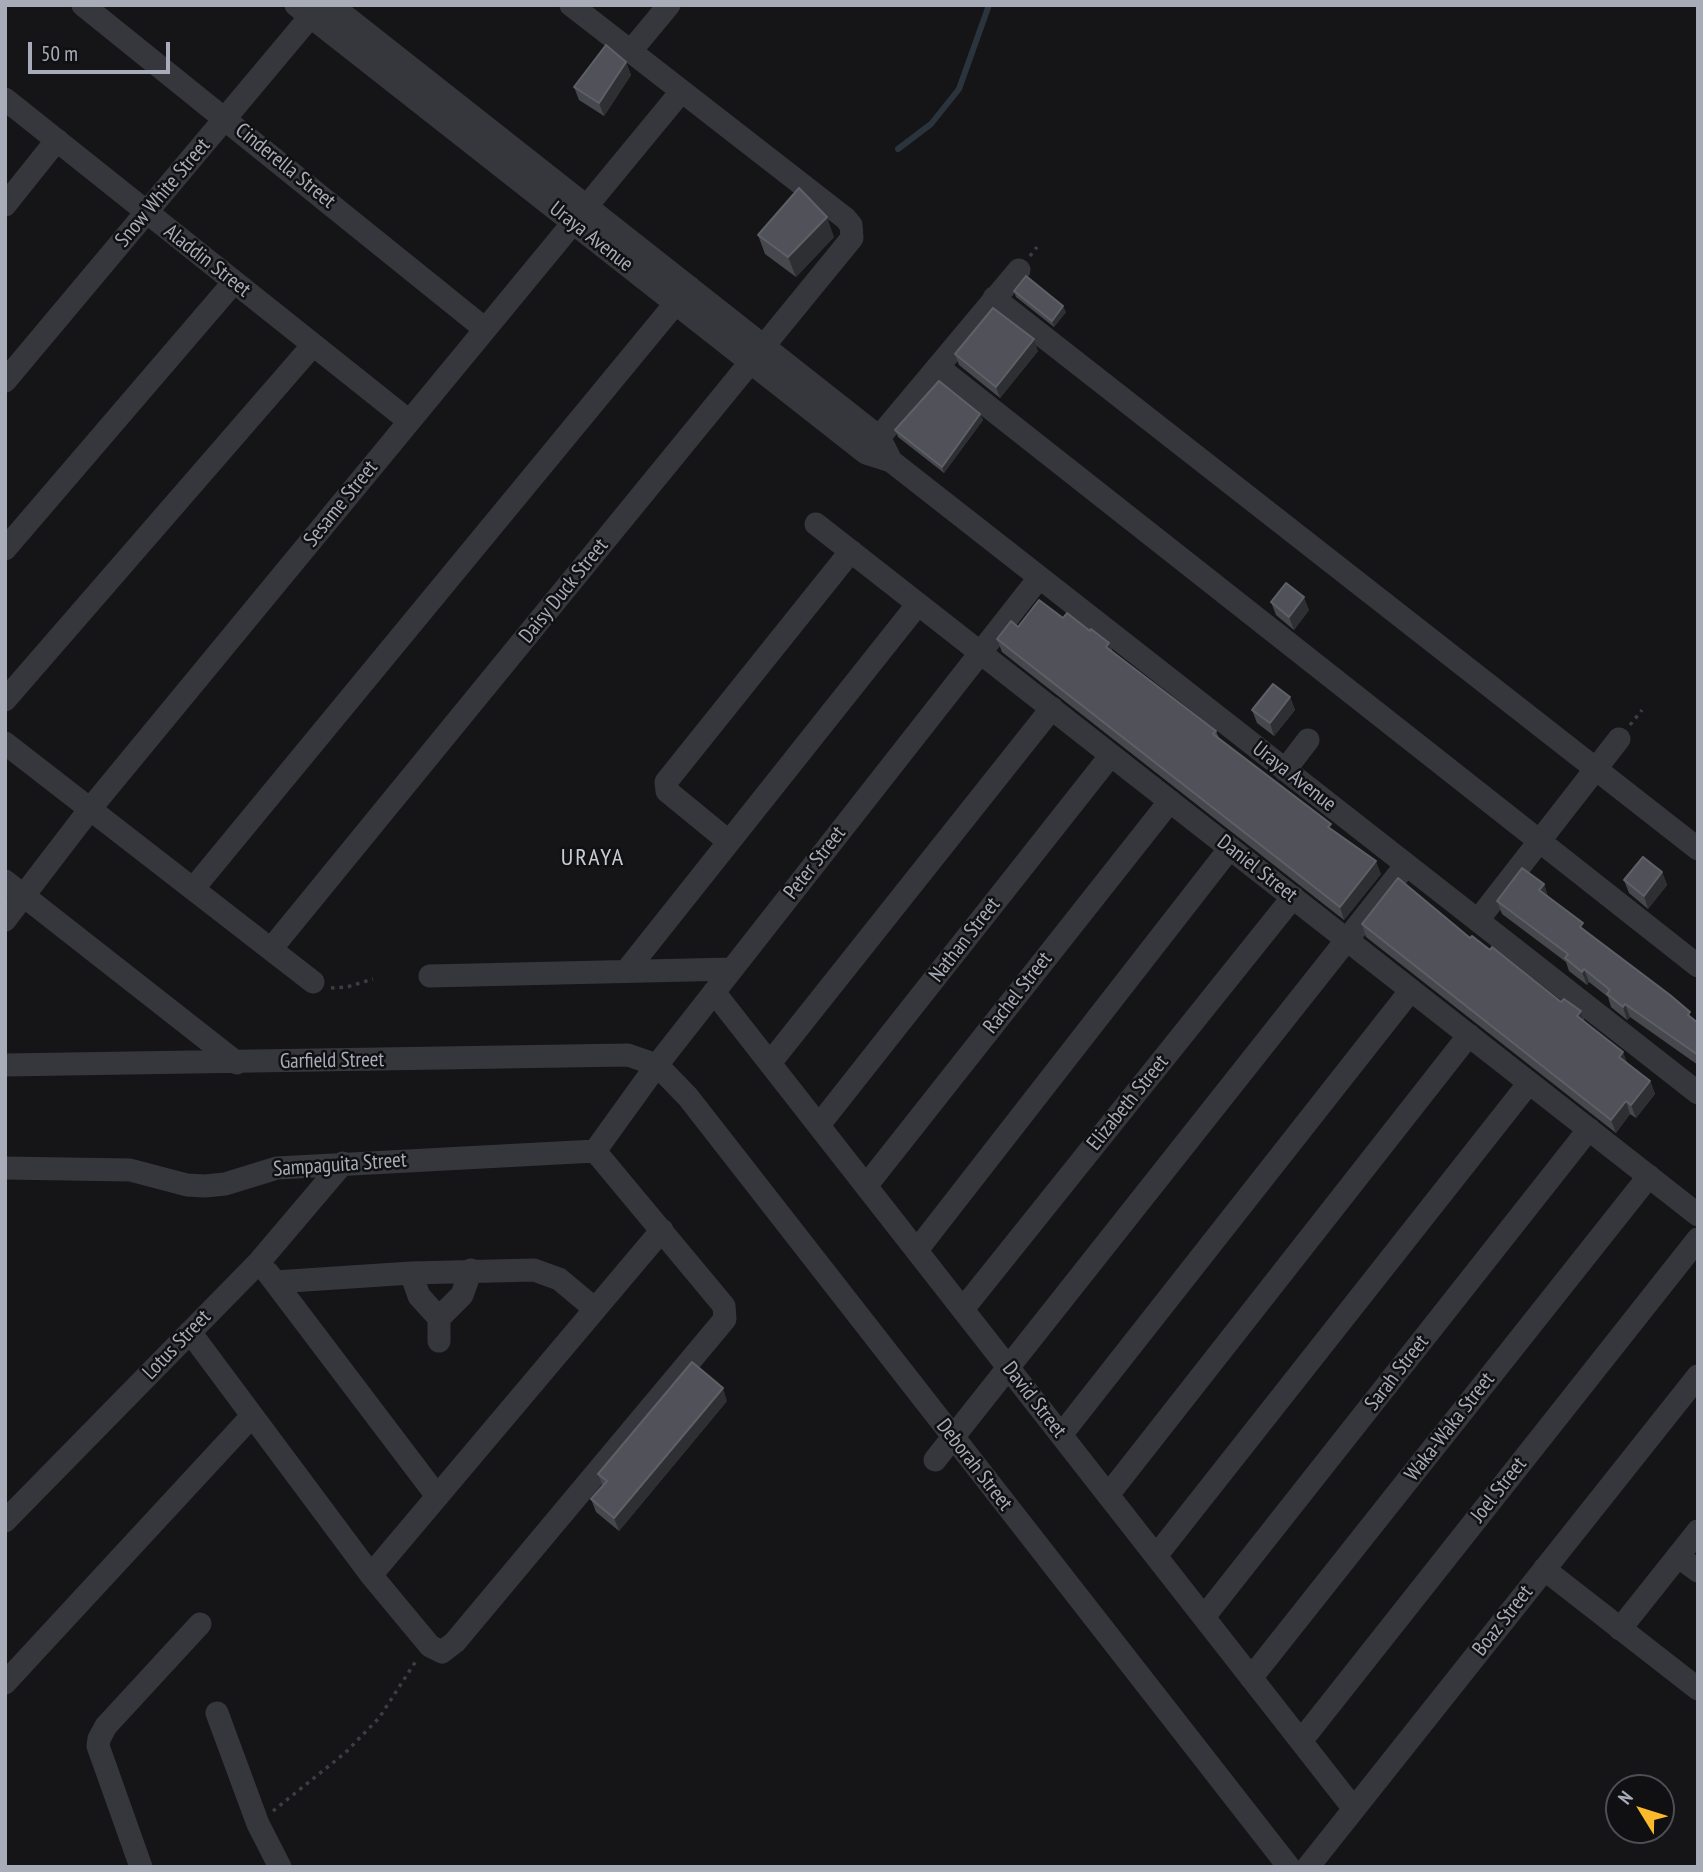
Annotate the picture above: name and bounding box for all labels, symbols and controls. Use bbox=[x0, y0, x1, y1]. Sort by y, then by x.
scale bar bbox=[32, 28, 173, 72]
text: 50 m bbox=[41, 40, 78, 67]
street label: Cinderella Street bbox=[230, 118, 340, 214]
street label: Snow White Street bbox=[110, 134, 216, 252]
street label: Uraya Avenue bbox=[544, 197, 638, 277]
street label: Aladdin Street bbox=[159, 219, 255, 303]
street label: Sesame Street bbox=[299, 456, 383, 552]
street label: Daisy Duck Street bbox=[514, 534, 614, 648]
street label: Uraya Avenue bbox=[1247, 737, 1341, 817]
street label: Peter Street bbox=[779, 822, 851, 904]
street label: Daniel Street bbox=[1212, 830, 1302, 908]
district label: URAYA bbox=[561, 844, 625, 872]
street label: Nathan Street bbox=[924, 893, 1006, 987]
street label: Rachel Street bbox=[978, 947, 1058, 1039]
street label: Garfield Street bbox=[280, 1047, 384, 1075]
street label: Elizabeth Street bbox=[1082, 1050, 1174, 1156]
street label: Sampaguita Street bbox=[273, 1148, 407, 1182]
street label: Lotus Street bbox=[138, 1305, 216, 1385]
street label: Sarah Street bbox=[1360, 1330, 1434, 1416]
street label: David Street bbox=[997, 1357, 1071, 1443]
street label: Waka-Waka Street bbox=[1400, 1368, 1500, 1486]
street label: Deborah Street bbox=[930, 1414, 1018, 1516]
street label: Joel Street bbox=[1466, 1452, 1532, 1528]
street label: Boaz Street bbox=[1468, 1581, 1538, 1661]
north arrow bbox=[1605, 1774, 1675, 1844]
text: N bbox=[1612, 1786, 1638, 1809]

